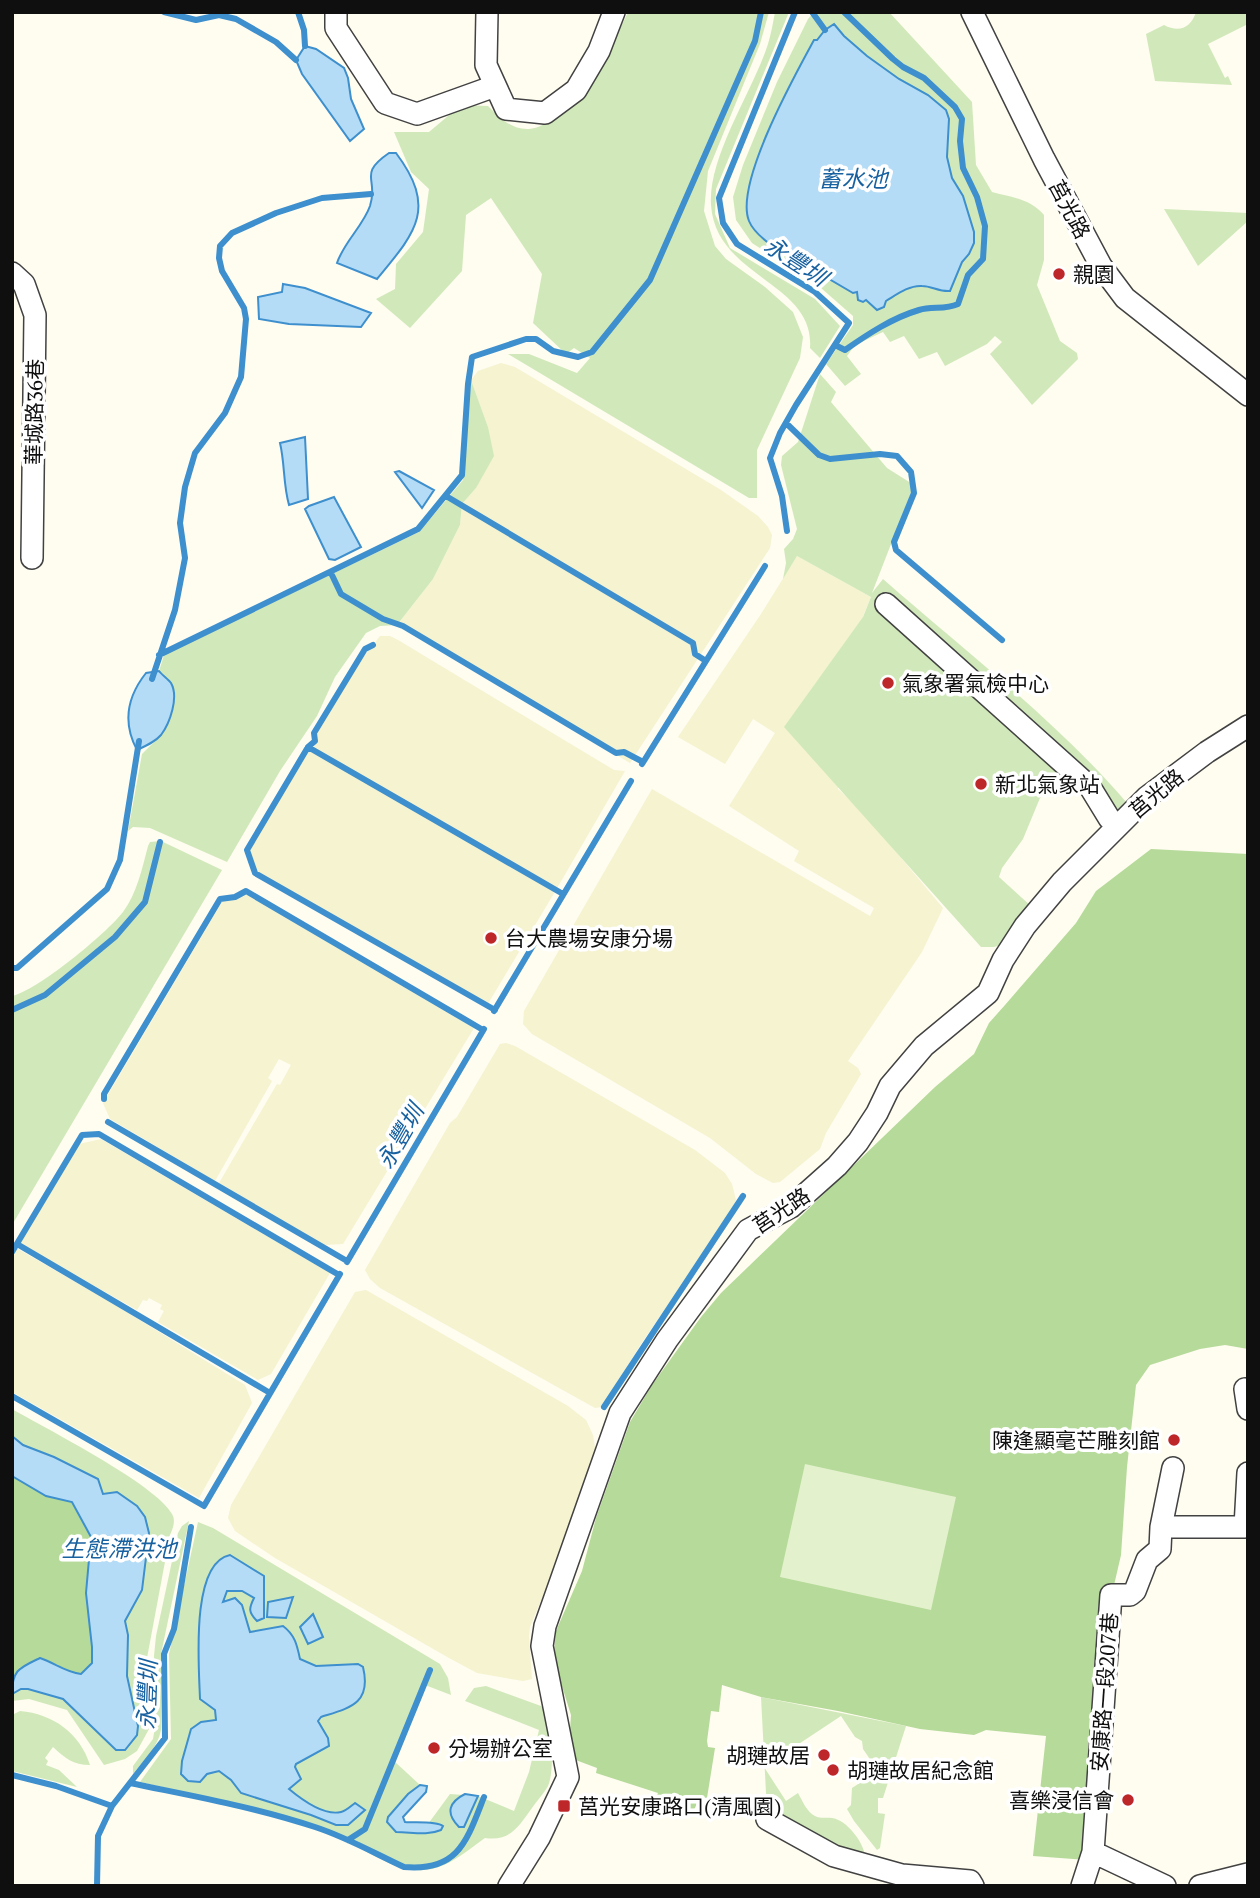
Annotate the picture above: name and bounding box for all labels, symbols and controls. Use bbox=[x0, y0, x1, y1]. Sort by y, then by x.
water label: 蓄水池 bbox=[819, 163, 890, 194]
street label: 莒光路 bbox=[1043, 175, 1097, 243]
water label: 永豐圳 bbox=[759, 229, 836, 294]
place label: 親園 bbox=[1073, 260, 1115, 288]
marker: 親園 bbox=[1051, 266, 1067, 282]
street label: 華城路36巷 bbox=[19, 359, 49, 465]
place label: 氣象署氣檢中心 bbox=[902, 669, 1049, 697]
marker: 氣象署氣檢中心 bbox=[880, 675, 896, 691]
street label: 莒光路 bbox=[1123, 762, 1189, 824]
place label: 新北氣象站 bbox=[995, 770, 1100, 798]
marker: 新北氣象站 bbox=[973, 776, 989, 792]
place label: 台大農場安康分場 bbox=[505, 924, 673, 952]
marker: 台大農場安康分場 bbox=[483, 930, 499, 946]
water label: 永豐圳 bbox=[369, 1096, 432, 1174]
street label: 莒光路 bbox=[747, 1181, 815, 1239]
place label: 陳逢顯毫芒雕刻館 bbox=[992, 1426, 1160, 1454]
marker: 陳逢顯毫芒雕刻館 bbox=[1166, 1432, 1182, 1448]
water label: 生態滯洪池 bbox=[62, 1533, 179, 1564]
street label: 安康路一段207巷 bbox=[1084, 1611, 1124, 1773]
water label: 永豐圳 bbox=[130, 1657, 164, 1730]
place label: 分場辦公室 bbox=[448, 1734, 553, 1762]
marker: 分場辦公室 bbox=[426, 1740, 442, 1756]
place label: 胡璉故居 bbox=[726, 1741, 810, 1769]
marker: 胡璉故居 bbox=[816, 1747, 832, 1763]
place label: 胡璉故居紀念館 bbox=[847, 1756, 994, 1784]
marker: 胡璉故居紀念館 bbox=[825, 1762, 841, 1778]
place label: 喜樂浸信會 bbox=[1009, 1786, 1114, 1814]
place label: 莒光安康路口(清風園) bbox=[578, 1792, 781, 1820]
marker: 喜樂浸信會 bbox=[1120, 1792, 1136, 1808]
marker: 莒光安康路口(清風園) bbox=[556, 1798, 572, 1814]

